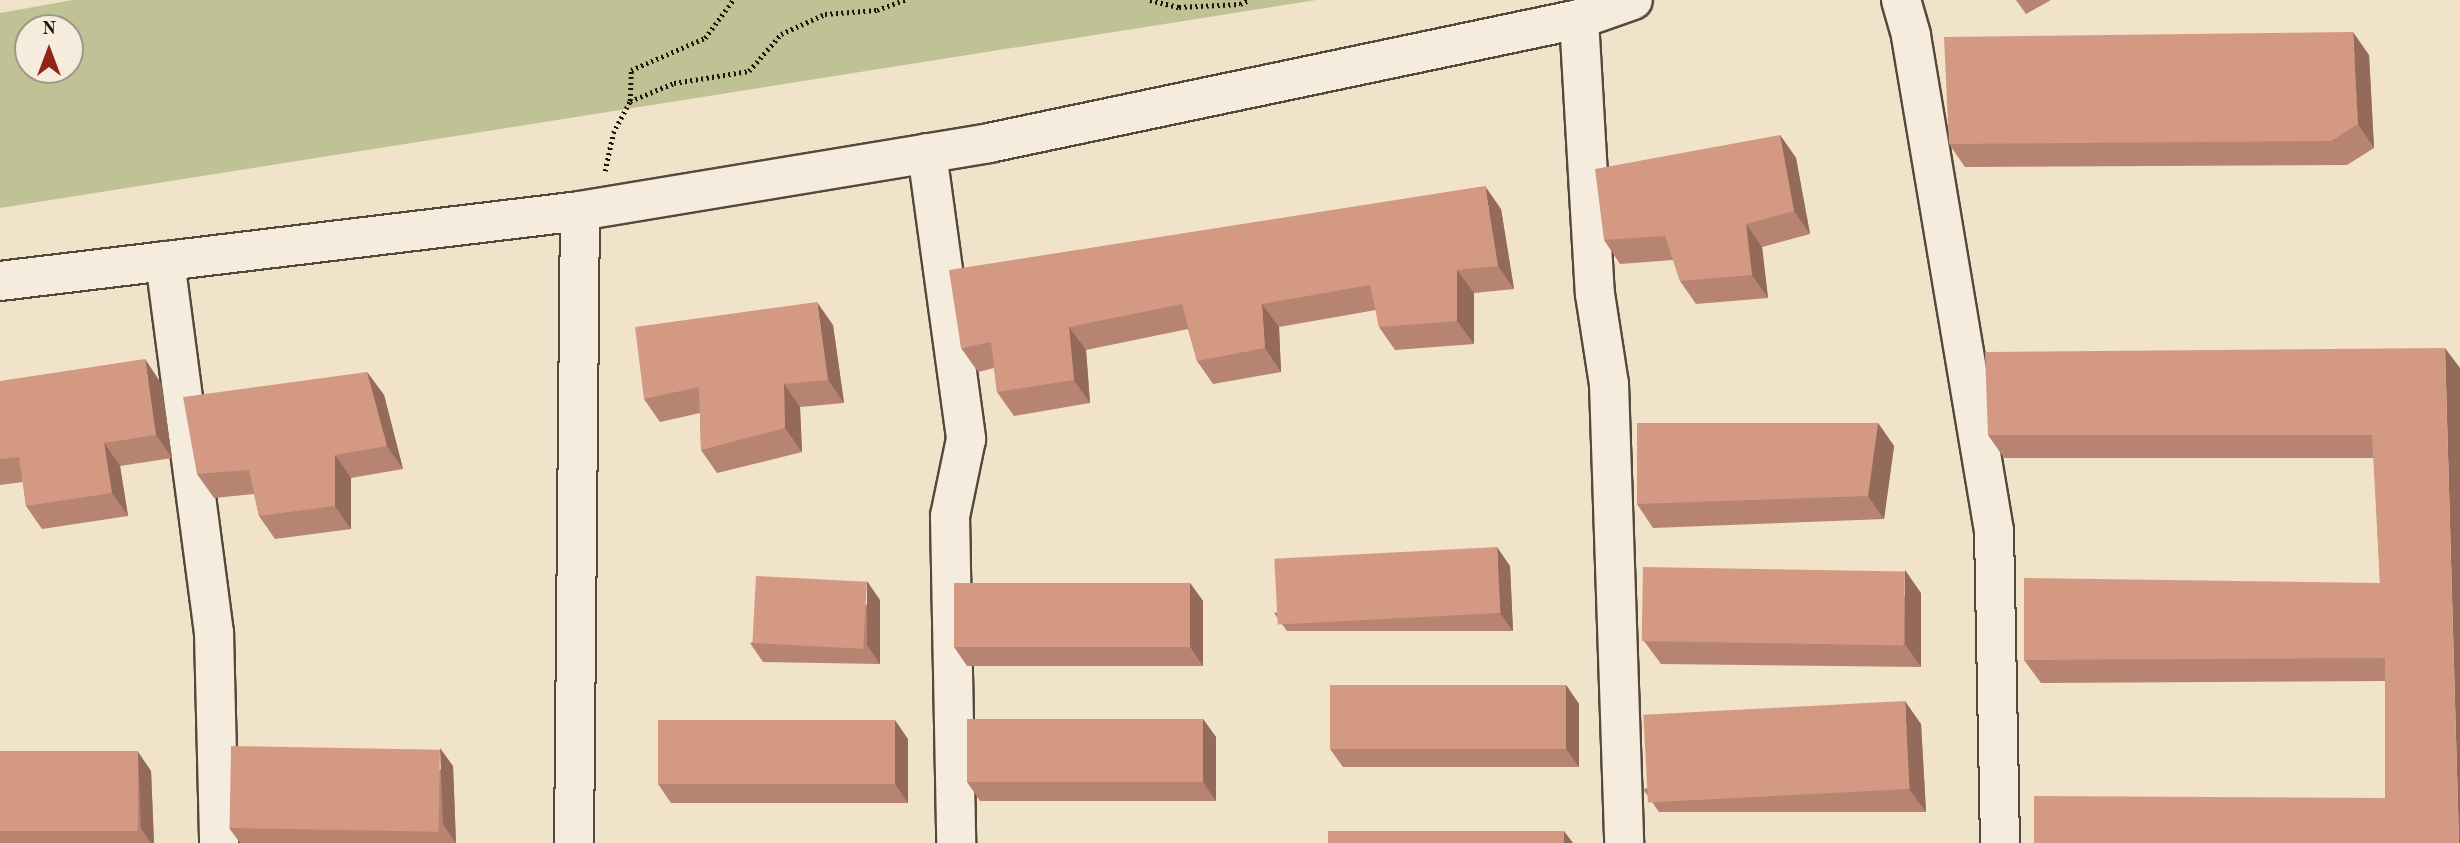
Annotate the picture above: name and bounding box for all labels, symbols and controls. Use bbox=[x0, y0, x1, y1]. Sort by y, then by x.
north arrow bbox=[14, 14, 84, 84]
text: N bbox=[42, 20, 56, 39]

